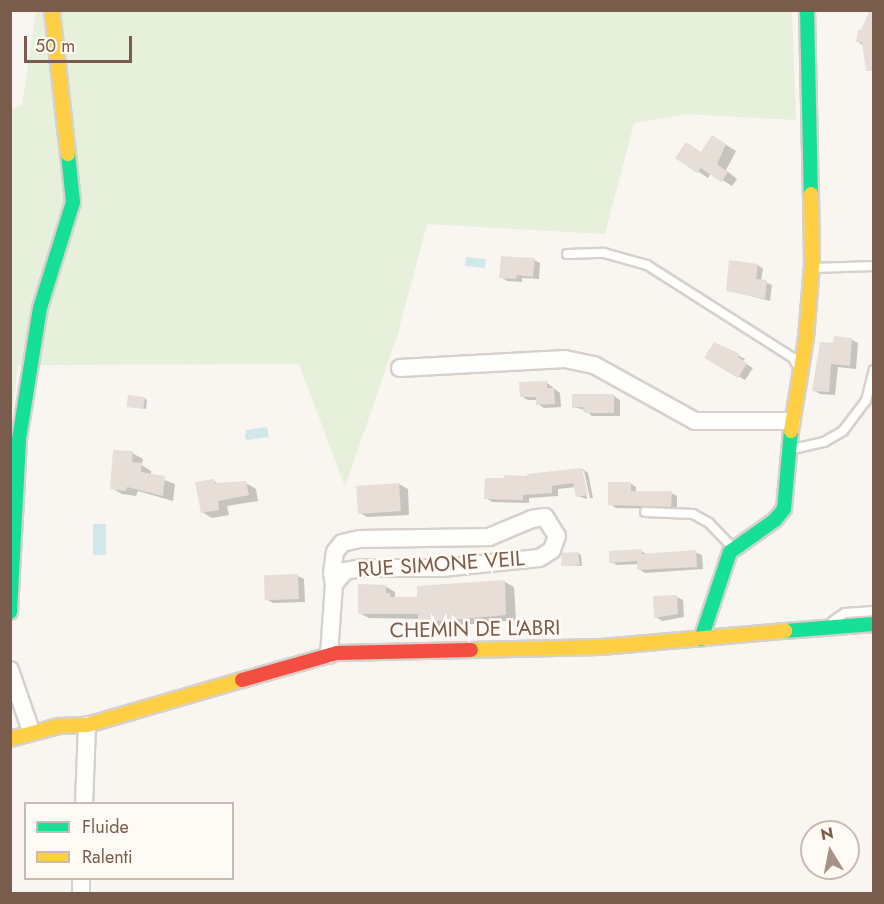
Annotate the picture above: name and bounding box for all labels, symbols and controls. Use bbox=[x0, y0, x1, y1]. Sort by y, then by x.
scale bar bbox=[27, 24, 135, 62]
text: 50 m bbox=[35, 33, 75, 59]
street label: RUE SIMONE VEIL bbox=[357, 546, 525, 582]
street label: CHEMIN DE L'ABRI bbox=[389, 615, 561, 643]
legend bbox=[24, 802, 234, 880]
text: Fluide bbox=[82, 814, 129, 840]
north arrow bbox=[800, 820, 860, 880]
text: N bbox=[819, 821, 835, 846]
text: Ralenti bbox=[82, 844, 133, 870]

